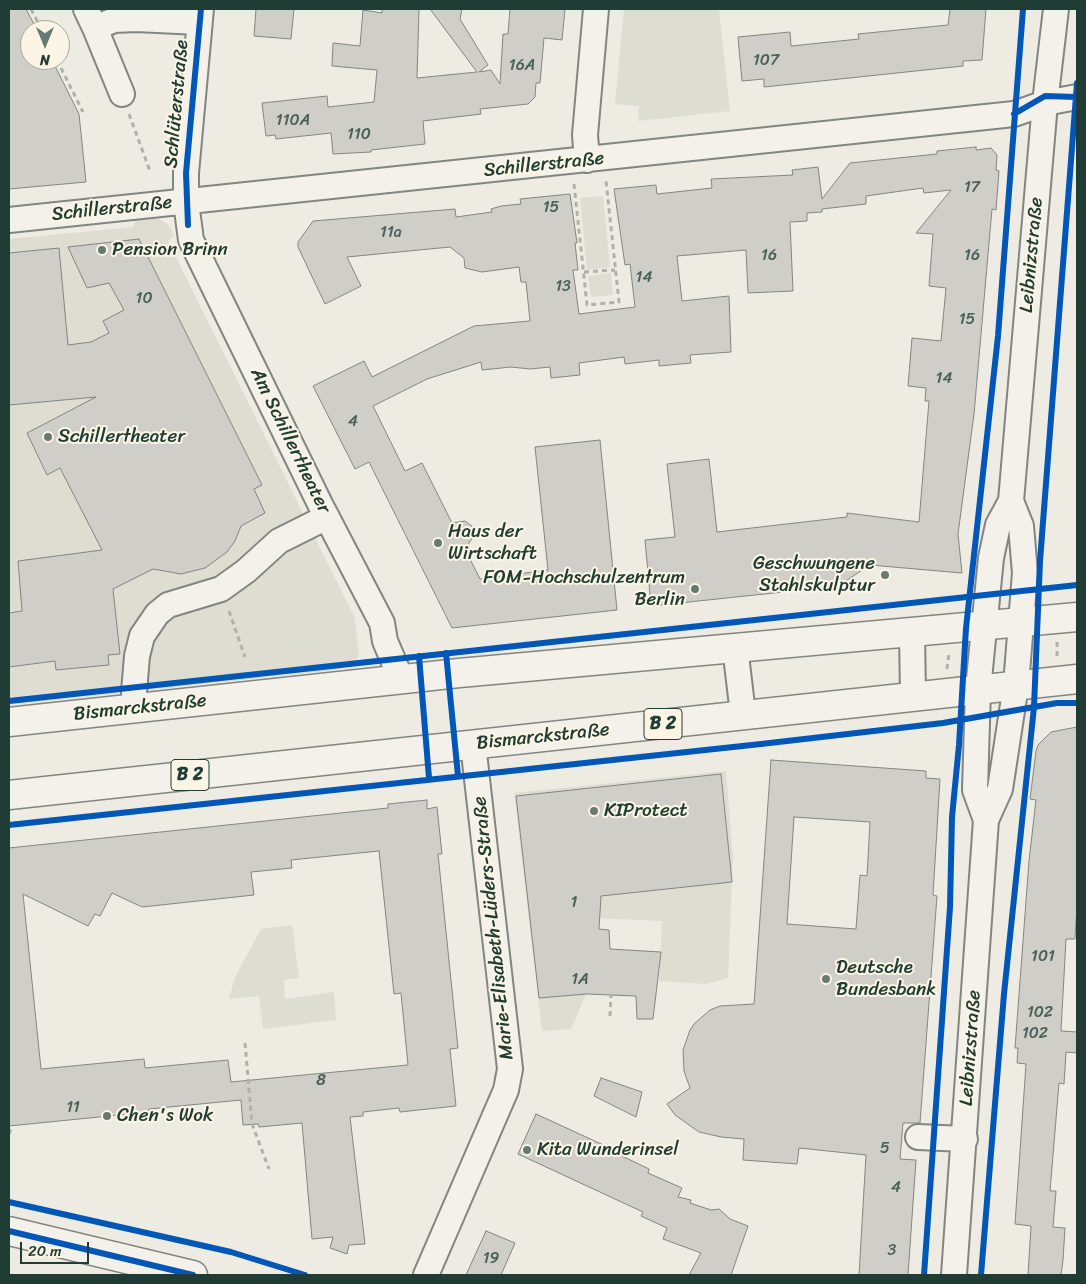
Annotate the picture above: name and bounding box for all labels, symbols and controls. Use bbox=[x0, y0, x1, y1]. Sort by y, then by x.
north arrow bbox=[20, 20, 70, 70]
street label: Schlüterstraße bbox=[160, 39, 194, 169]
text: N bbox=[40, 47, 50, 72]
house number: 107 bbox=[753, 51, 779, 71]
house number: 16A bbox=[509, 56, 535, 76]
house number: 110A bbox=[276, 111, 310, 131]
house number: 110 bbox=[347, 125, 371, 145]
street label: Schillerstraße bbox=[482, 147, 606, 183]
house number: 17 bbox=[964, 178, 980, 198]
street label: Schillerstraße bbox=[50, 191, 174, 227]
street label: Leibnizstraße bbox=[1016, 196, 1048, 314]
house number: 15 bbox=[543, 198, 559, 218]
house number: 11a bbox=[380, 223, 402, 243]
place label: Pension Brinn bbox=[112, 239, 228, 261]
marker: Pension Brinn bbox=[96, 244, 108, 256]
house number: 16 bbox=[761, 246, 777, 266]
house number: 16 bbox=[964, 246, 980, 266]
house number: 14 bbox=[636, 268, 652, 288]
house number: 13 bbox=[555, 277, 571, 297]
house number: 10 bbox=[136, 289, 152, 309]
house number: 15 bbox=[959, 310, 975, 330]
street label: Am Schillertheater bbox=[245, 364, 335, 518]
house number: 14 bbox=[936, 369, 952, 389]
house number: 4 bbox=[348, 412, 358, 432]
place label: Schillertheater bbox=[58, 426, 185, 448]
marker: Schillertheater bbox=[42, 431, 54, 443]
place label: Haus der Wirtschaft bbox=[448, 521, 537, 565]
marker: Haus der Wirtschaft bbox=[432, 537, 444, 549]
place label: Geschwungene Stahlskulptur bbox=[753, 553, 875, 597]
place label: FOM-Hochschulzentrum Berlin bbox=[483, 567, 685, 611]
marker: Geschwungene Stahlskulptur bbox=[879, 569, 891, 581]
marker: FOM-Hochschulzentrum Berlin bbox=[689, 583, 701, 595]
street label: Bismarckstraße bbox=[72, 690, 208, 726]
road number: B 2 bbox=[644, 709, 682, 740]
street label: Bismarckstraße bbox=[475, 719, 611, 755]
road number: B 2 bbox=[171, 760, 209, 790]
street label: Marie-Elisabeth-Lüders-Straße bbox=[469, 795, 519, 1061]
place label: KIProtect bbox=[604, 800, 688, 822]
marker: KIProtect bbox=[588, 805, 600, 817]
house number: 1 bbox=[571, 893, 577, 913]
house number: 101 bbox=[1031, 947, 1055, 967]
place label: Deutsche Bundesbank bbox=[836, 957, 936, 1001]
house number: 1A bbox=[571, 970, 589, 990]
marker: Deutsche Bundesbank bbox=[820, 973, 832, 985]
street label: Leibnizstraße bbox=[956, 989, 986, 1107]
house number: 102 bbox=[1027, 1003, 1053, 1023]
house number: 102 bbox=[1022, 1024, 1048, 1044]
house number: 8 bbox=[316, 1071, 326, 1091]
house number: 11 bbox=[66, 1098, 80, 1118]
place label: Chen's Wok bbox=[117, 1105, 213, 1127]
marker: Chen's Wok bbox=[101, 1110, 113, 1122]
place label: Kita Wunderinsel bbox=[537, 1139, 679, 1161]
house number: 5 bbox=[880, 1139, 890, 1159]
marker: Kita Wunderinsel bbox=[521, 1144, 533, 1156]
house number: 4 bbox=[891, 1178, 901, 1198]
scale bar bbox=[22, 1232, 91, 1264]
text: 20 m bbox=[28, 1238, 62, 1264]
house number: 3 bbox=[888, 1241, 896, 1261]
house number: 19 bbox=[483, 1249, 499, 1269]

